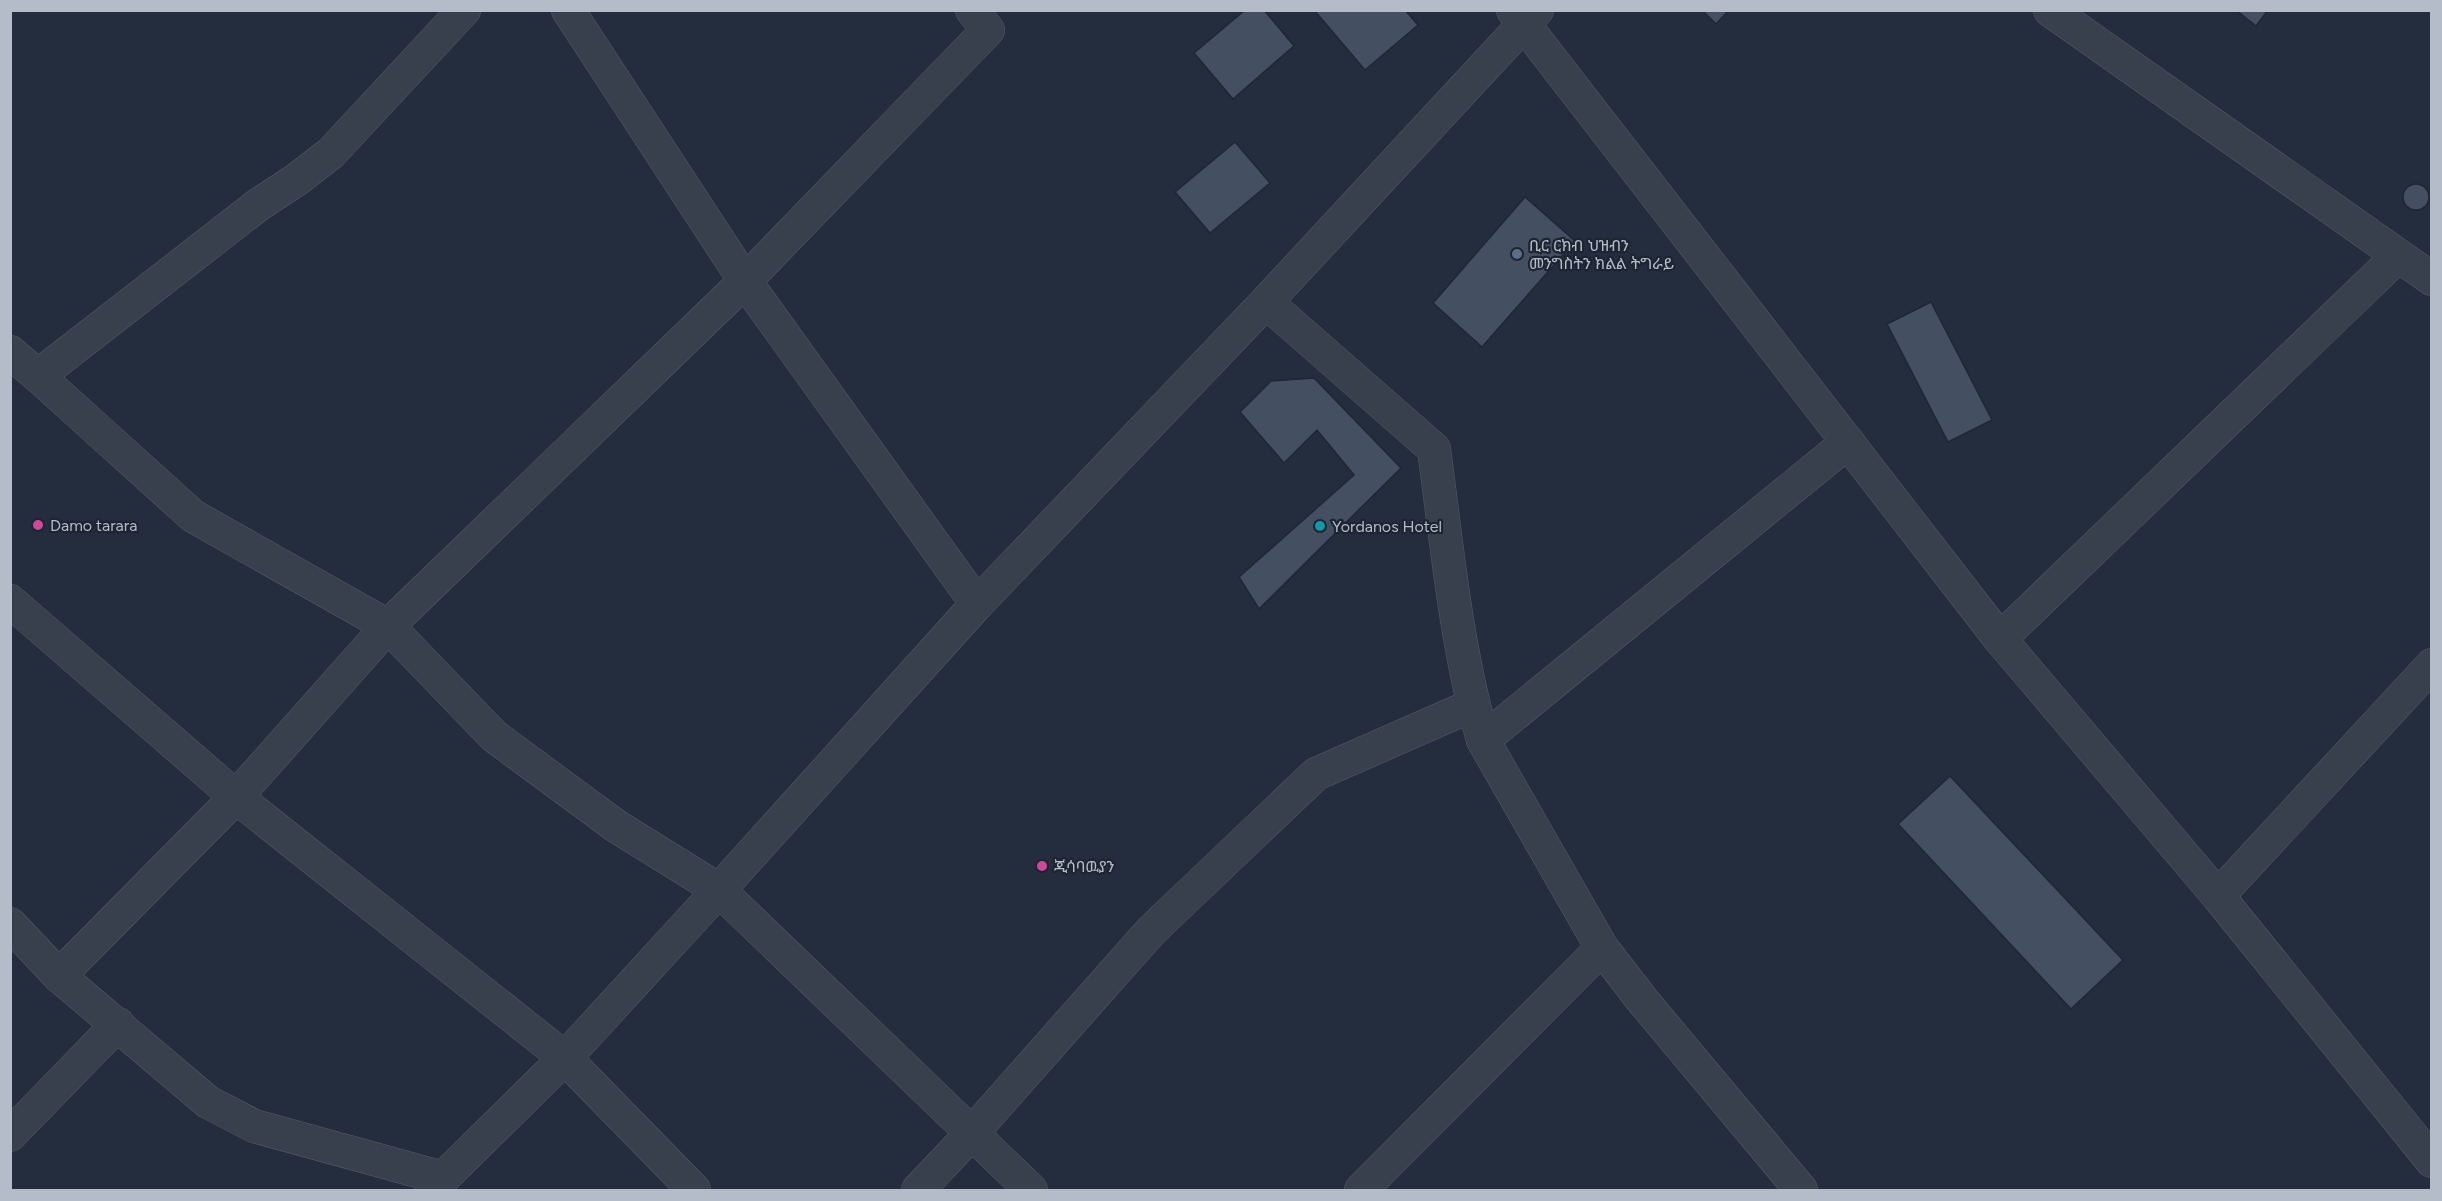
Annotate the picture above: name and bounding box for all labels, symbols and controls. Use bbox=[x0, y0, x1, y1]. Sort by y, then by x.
place label: ቢር ርክብ ህዝብን መንግስትን ክልል ትግራይ bbox=[1529, 236, 1674, 273]
marker: ቢር ርክብ ህዝብን መንግስትን ክልል ትግራይ bbox=[1510, 247, 1524, 261]
place label: Damo tarara bbox=[50, 516, 137, 535]
place label: Yordanos Hotel bbox=[1332, 517, 1442, 536]
marker: Damo tarara bbox=[31, 518, 45, 532]
marker: Yordanos Hotel bbox=[1313, 519, 1327, 533]
place label: ጂሳባዉያን bbox=[1054, 857, 1115, 876]
marker: ጂሳባዉያን bbox=[1035, 859, 1049, 873]

